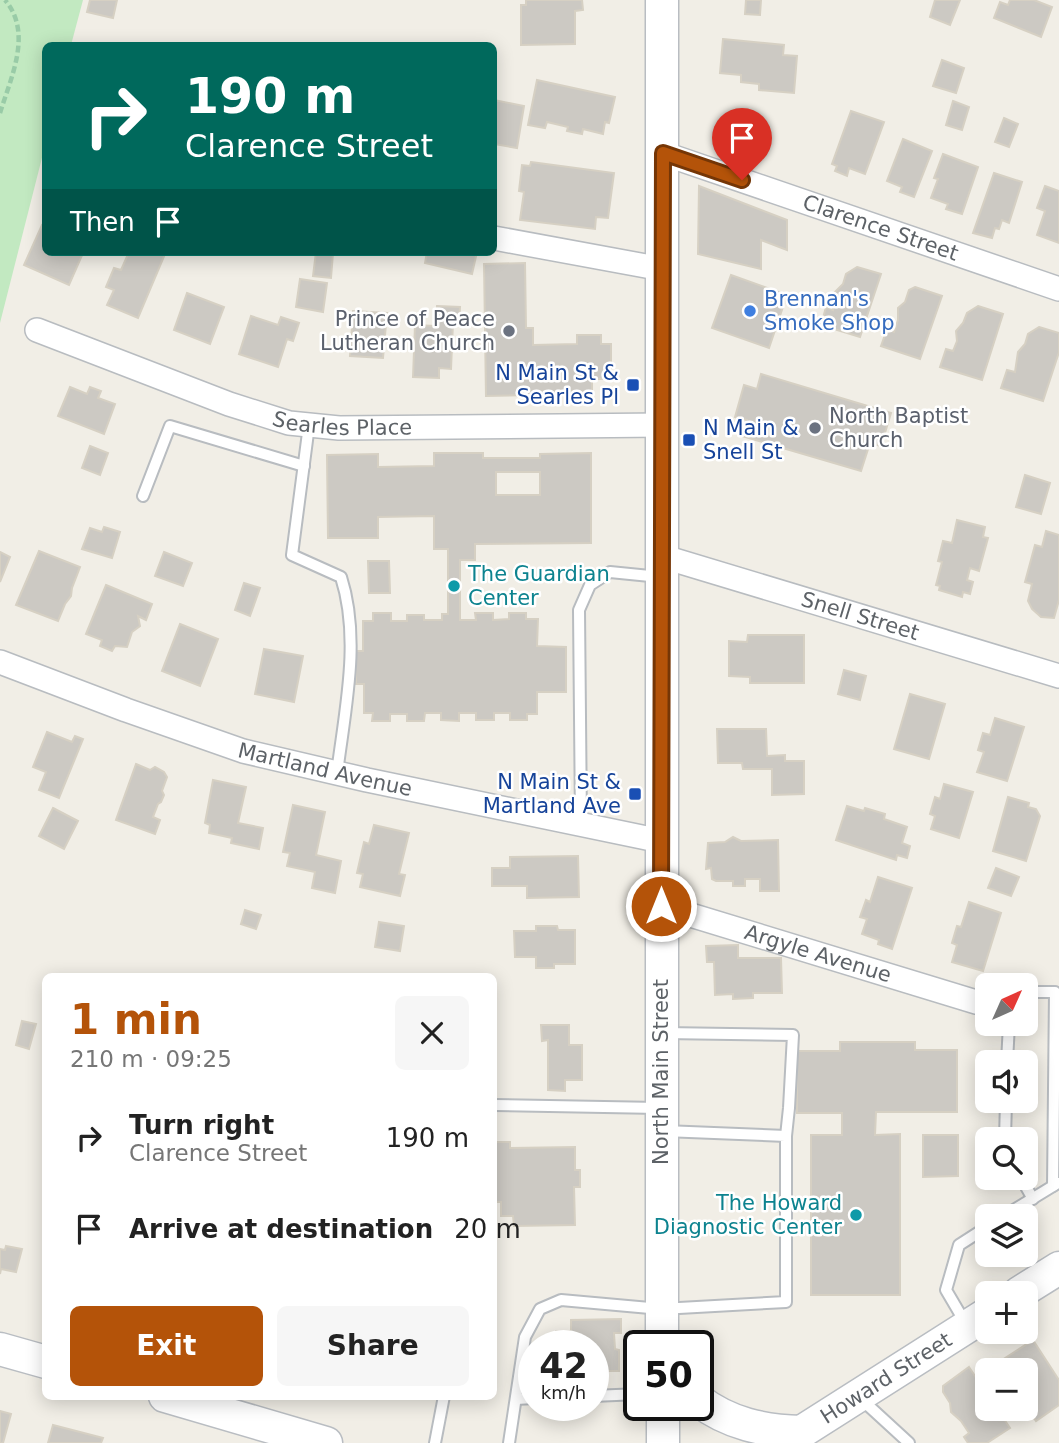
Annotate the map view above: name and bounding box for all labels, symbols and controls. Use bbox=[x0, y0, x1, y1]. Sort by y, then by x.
text: 190 m bbox=[185, 68, 355, 125]
icon: right bbox=[70, 70, 161, 161]
pin bbox=[712, 108, 772, 180]
icon: arrive bbox=[723, 119, 761, 157]
text: Clarence Street bbox=[185, 127, 433, 165]
street label: Clarence Street bbox=[800, 190, 961, 266]
icon: arrive bbox=[149, 203, 187, 241]
text: Then bbox=[70, 207, 135, 237]
place label: Brennan's Smoke Shop bbox=[764, 287, 894, 335]
marker: Brennan's Smoke Shop bbox=[742, 303, 758, 319]
place label: Prince of Peace Lutheran Church bbox=[320, 307, 495, 355]
marker: Prince of Peace Lutheran Church bbox=[501, 323, 517, 339]
place label: N Main St & Searles Pl bbox=[495, 361, 619, 409]
marker: N Main St & Searles Pl bbox=[625, 377, 641, 393]
place label: North Baptist Church bbox=[829, 404, 968, 452]
street label: Searles Place bbox=[269, 407, 412, 440]
place label: N Main & Snell St bbox=[703, 416, 799, 464]
marker: North Baptist Church bbox=[807, 420, 823, 436]
marker: N Main & Snell St bbox=[681, 432, 697, 448]
place label: The Guardian Center bbox=[467, 562, 610, 610]
marker: The Guardian Center bbox=[446, 578, 462, 594]
street label: Snell Street bbox=[798, 587, 922, 645]
street label: Martland Avenue bbox=[236, 738, 414, 801]
place label: N Main St & Martland Ave bbox=[483, 770, 621, 818]
marker: N Main St & Martland Ave bbox=[627, 786, 643, 802]
position arrow bbox=[624, 869, 698, 943]
street label: Argyle Avenue bbox=[742, 920, 894, 987]
north arrow bbox=[975, 973, 1038, 1036]
map controls bbox=[975, 973, 1038, 1421]
street label: North Main Street bbox=[649, 979, 673, 1165]
text: 1 min bbox=[70, 995, 202, 1044]
button: close bbox=[395, 996, 469, 1070]
text: 210 m · 09:25 bbox=[70, 1046, 232, 1072]
button: sound bbox=[975, 1050, 1038, 1113]
text: Turn right bbox=[129, 1110, 274, 1140]
icon: right bbox=[70, 1119, 108, 1157]
text: 190 m bbox=[386, 1123, 469, 1153]
button: search bbox=[975, 1127, 1038, 1190]
text: Clarence Street bbox=[129, 1140, 307, 1166]
place label: The Howard Diagnostic Center bbox=[654, 1191, 842, 1239]
button: layers bbox=[975, 1204, 1038, 1267]
marker: The Howard Diagnostic Center bbox=[848, 1207, 864, 1223]
icon: arrive bbox=[70, 1210, 108, 1248]
text: Arrive at destination bbox=[129, 1214, 433, 1244]
text: 20 m bbox=[454, 1214, 521, 1244]
button: + bbox=[975, 1281, 1038, 1344]
button: Exit bbox=[70, 1306, 263, 1386]
button: Share bbox=[277, 1306, 469, 1386]
street label: Howard Street bbox=[816, 1328, 956, 1429]
speed limit sign: 50 bbox=[623, 1330, 714, 1421]
text: 42 bbox=[539, 1346, 588, 1386]
button: − bbox=[975, 1358, 1038, 1421]
text: km/h bbox=[541, 1382, 586, 1403]

